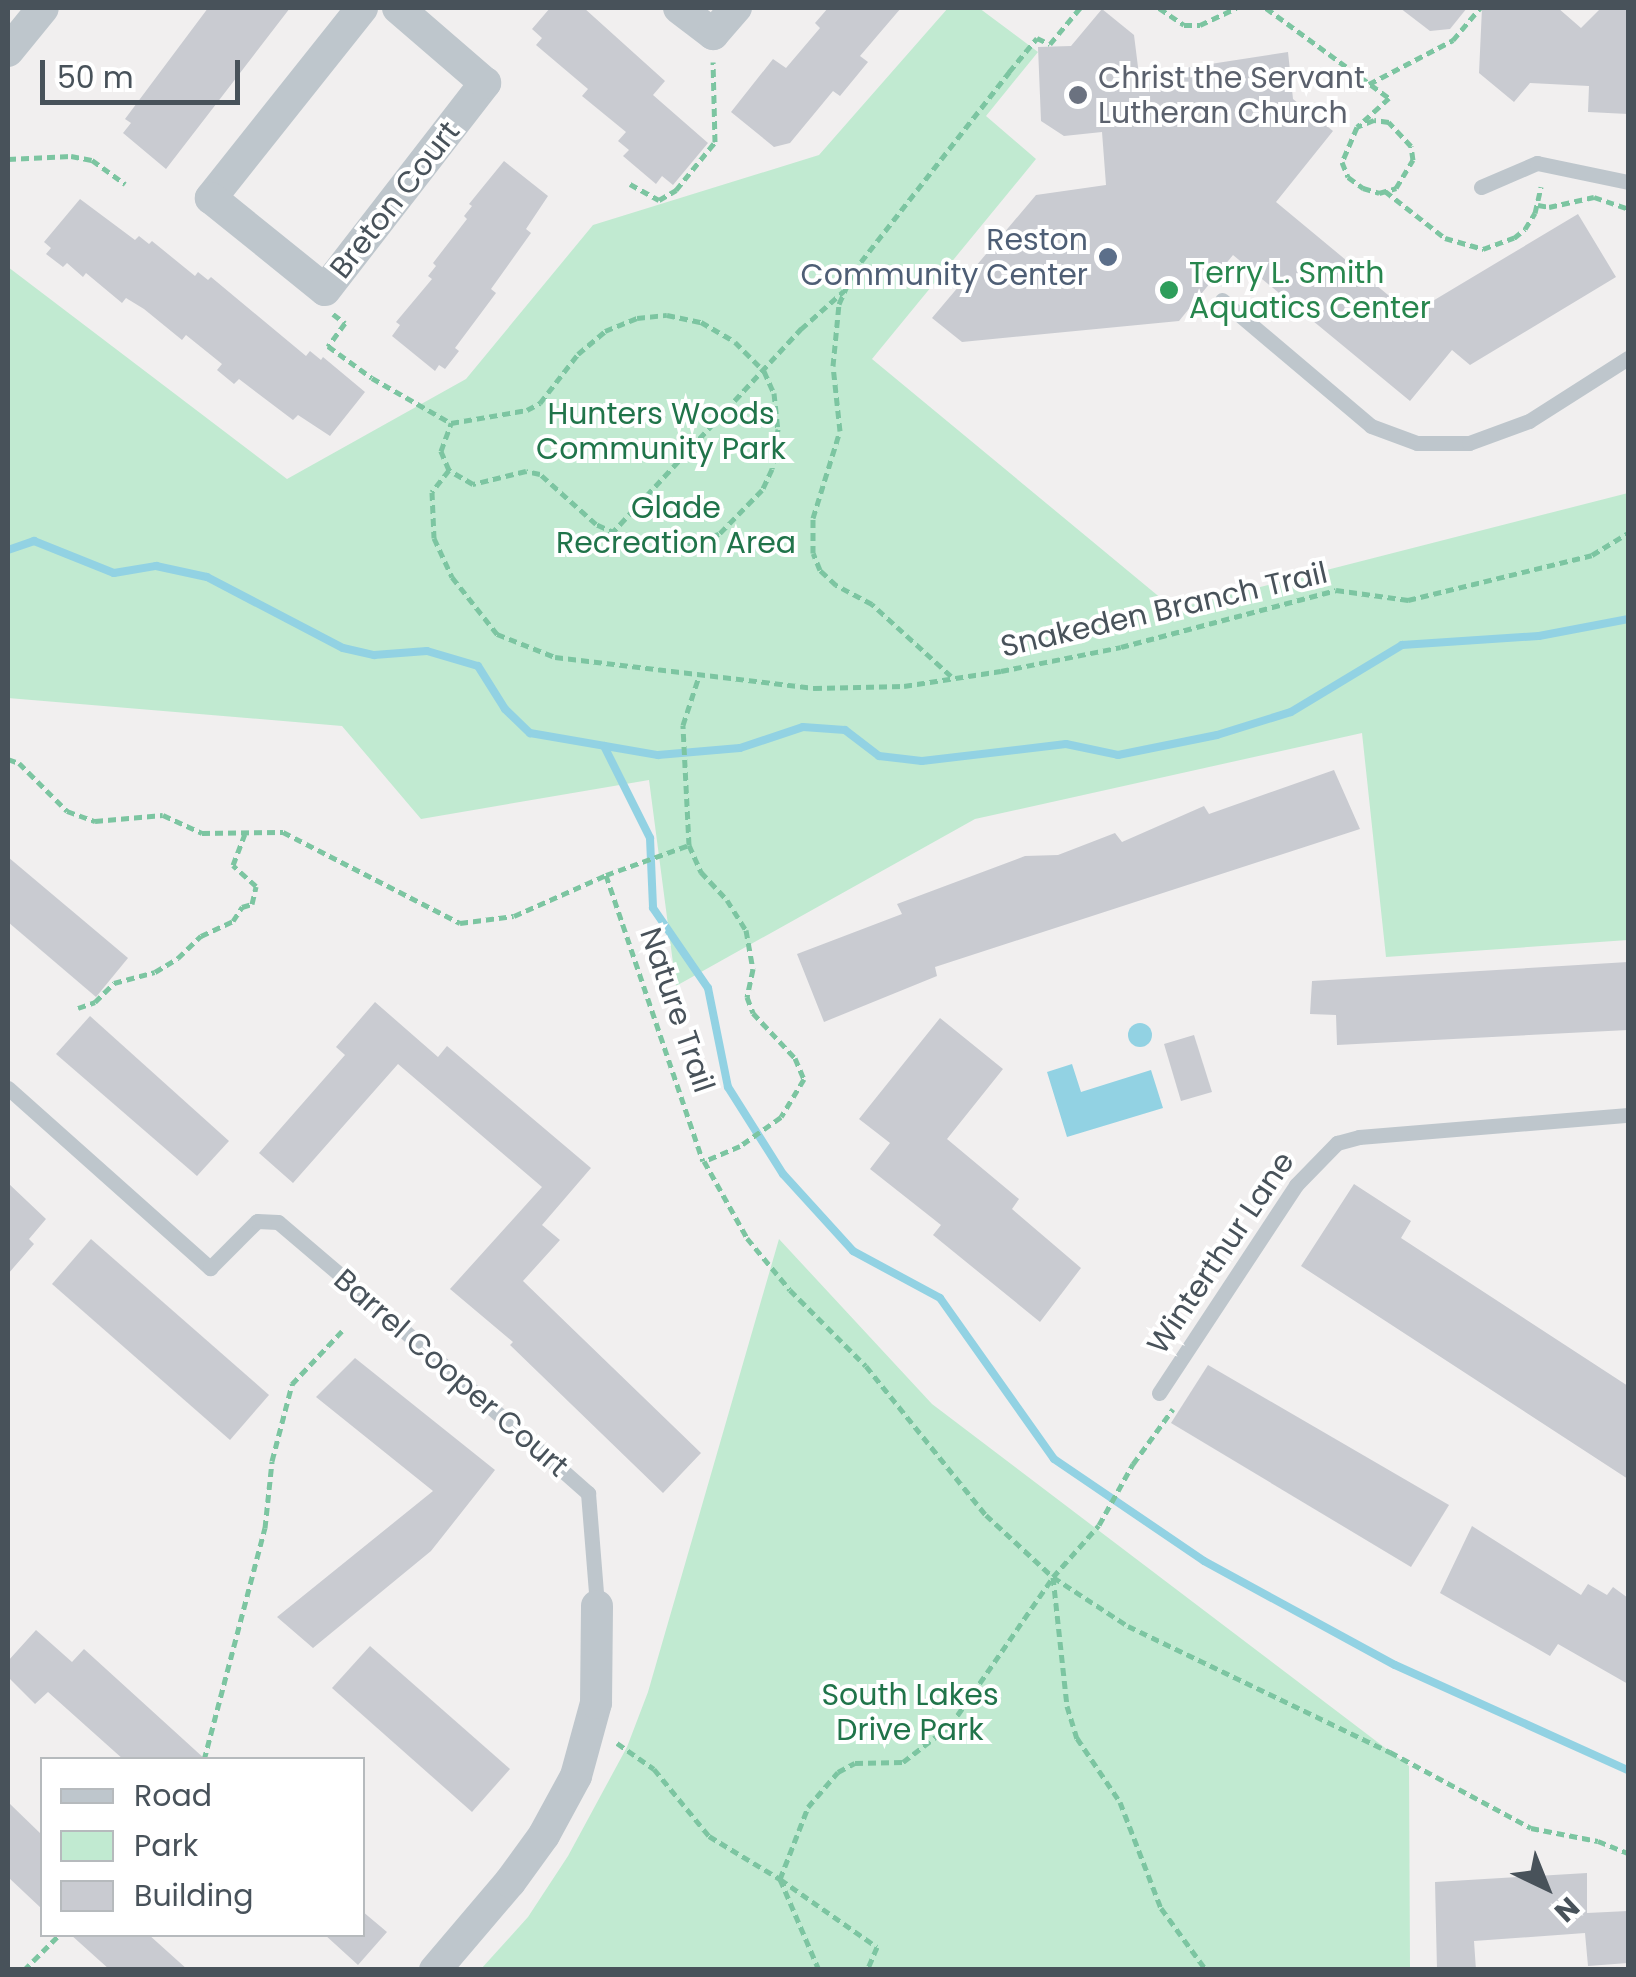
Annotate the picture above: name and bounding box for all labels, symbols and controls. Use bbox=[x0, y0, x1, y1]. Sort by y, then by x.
scale bar bbox=[45, 40, 245, 102]
text: 50 m bbox=[57, 56, 134, 99]
place label: Christ the Servant Lutheran Church bbox=[1098, 60, 1365, 130]
marker: Christ the Servant Lutheran Church bbox=[1067, 84, 1089, 106]
street label: Breton Court bbox=[323, 114, 467, 286]
place label: Reston Community Center bbox=[801, 222, 1088, 292]
marker: Reston Community Center bbox=[1097, 246, 1119, 268]
place label: Terry L. Smith Aquatics Center bbox=[1189, 255, 1431, 326]
marker: Terry L. Smith Aquatics Center bbox=[1158, 279, 1180, 301]
park label: Hunters Woods Community Park bbox=[536, 396, 786, 466]
park label: Glade Recreation Area bbox=[556, 490, 796, 560]
street label: Snakeden Branch Trail bbox=[997, 555, 1331, 665]
street label: Nature Trail bbox=[632, 923, 722, 1097]
street label: Winterthur Lane bbox=[1140, 1145, 1302, 1361]
street label: Barrel Cooper Court bbox=[327, 1262, 575, 1484]
park label: South Lakes Drive Park bbox=[821, 1677, 999, 1748]
legend bbox=[40, 1757, 365, 1937]
text: Road bbox=[134, 1774, 212, 1817]
text: Park bbox=[134, 1824, 198, 1867]
north arrow bbox=[1496, 1837, 1596, 1937]
text: Building bbox=[134, 1874, 254, 1917]
text: N bbox=[1546, 1888, 1588, 1931]

